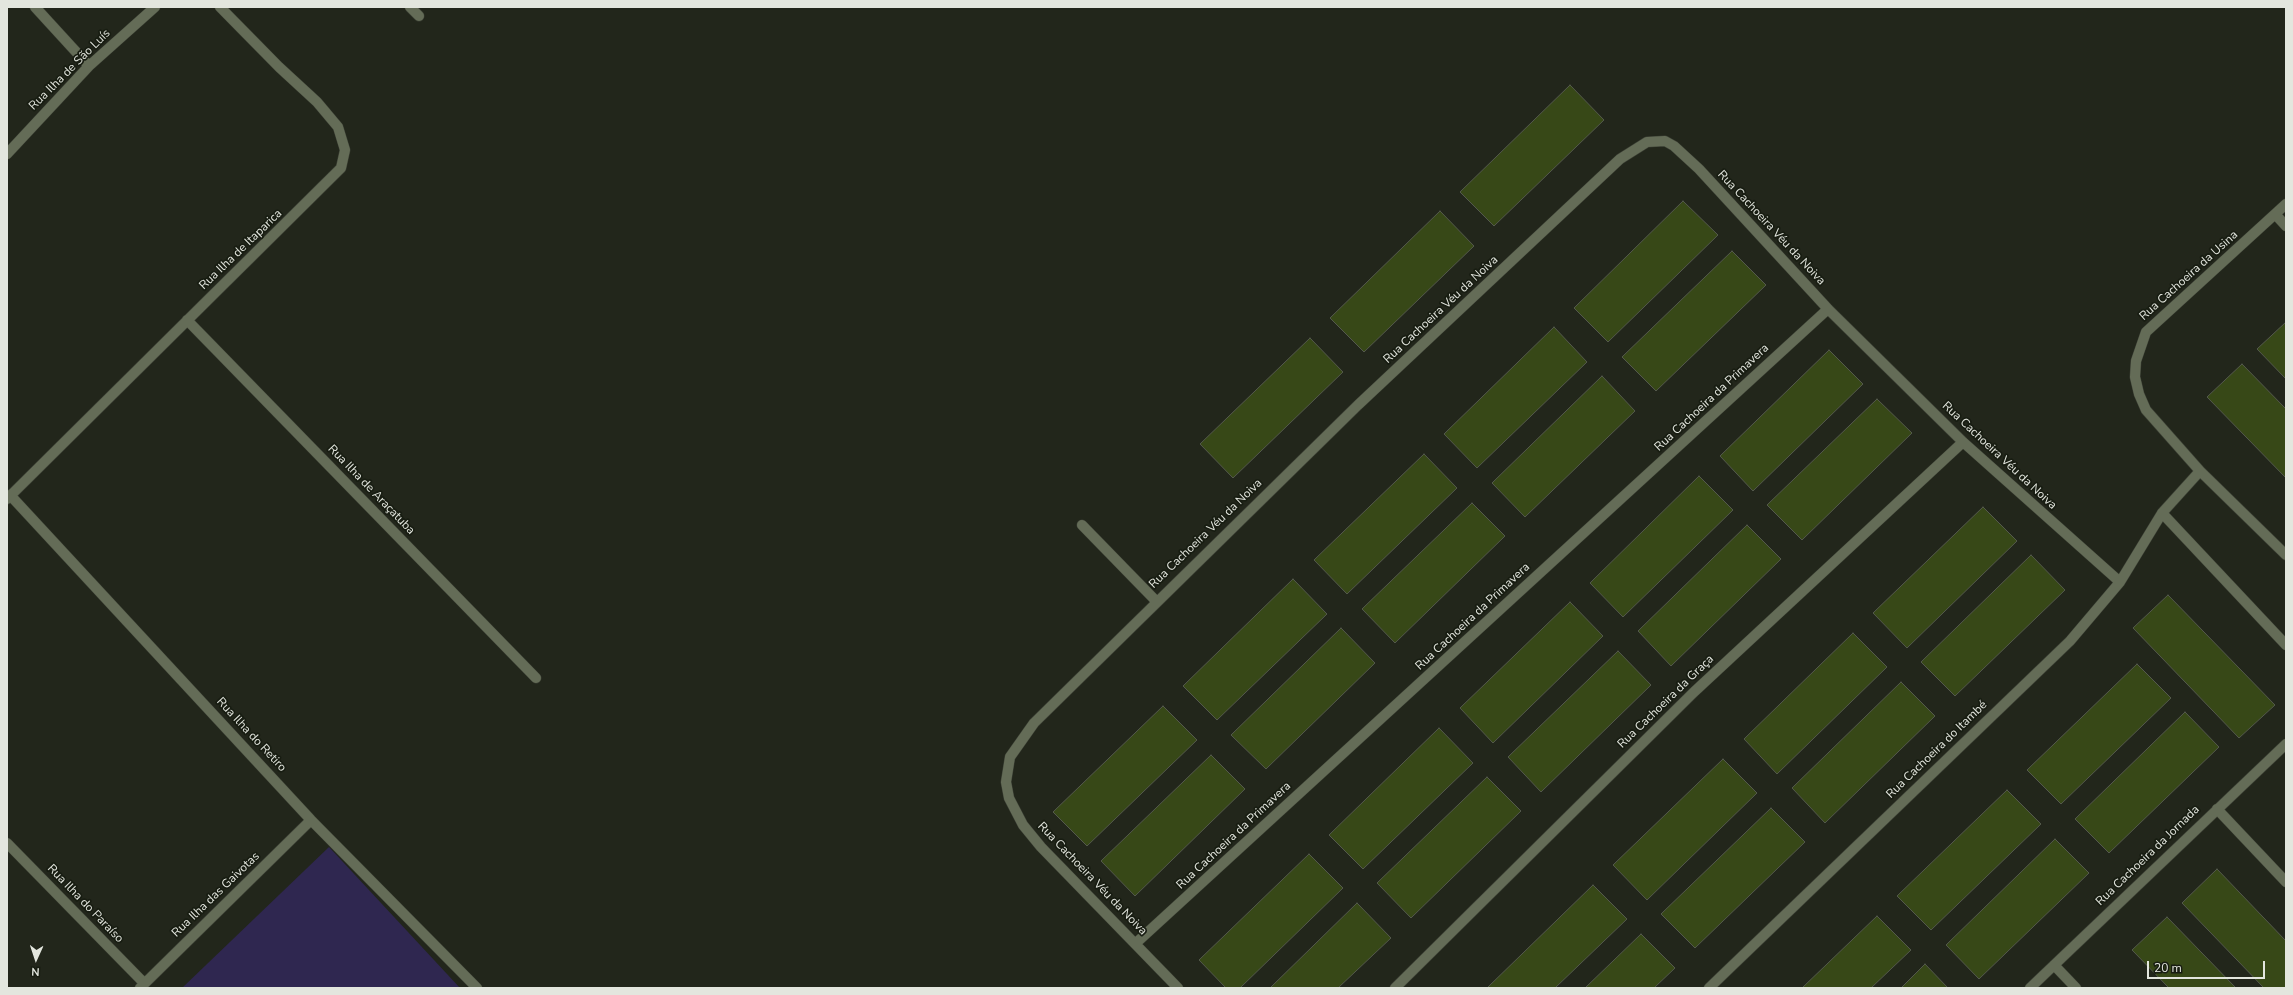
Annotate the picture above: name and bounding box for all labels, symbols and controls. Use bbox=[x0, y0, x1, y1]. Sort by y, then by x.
street label: Rua Ilha de São Luís bbox=[26, 26, 114, 114]
street label: Rua Cachoeira Véu da Noiva bbox=[1714, 168, 1828, 288]
street label: Rua Ilha de Itaparica bbox=[197, 207, 285, 293]
street label: Rua Cachoeira da Usina bbox=[2137, 228, 2241, 324]
street label: Rua Cachoeira Véu da Noiva bbox=[1381, 253, 1501, 367]
street label: Rua Cachoeira da Primavera bbox=[1652, 341, 1772, 455]
street label: Rua Cachoeira Véu da Noiva bbox=[1939, 399, 2059, 513]
street label: Rua Ilha de Araçatuba bbox=[324, 442, 418, 538]
street label: Rua Cachoeira Véu da Noiva bbox=[1147, 476, 1265, 592]
street label: Rua Cachoeira da Primavera bbox=[1413, 560, 1533, 674]
street label: Rua Cachoeira da Graça bbox=[1615, 652, 1717, 752]
street label: Rua Ilha do Retiro bbox=[213, 695, 289, 775]
street label: Rua Cachoeira do Itambé bbox=[1884, 698, 1990, 802]
street label: Rua Cachoeira da Primavera bbox=[1174, 779, 1294, 893]
street label: Rua Cachoeira da Jornada bbox=[2093, 803, 2203, 909]
street label: Rua Cachoeira Véu da Noiva bbox=[1034, 820, 1150, 938]
street label: Rua Ilha das Gaivotas bbox=[169, 849, 263, 941]
street label: Rua Ilha do Paraíso bbox=[44, 862, 126, 946]
north arrow bbox=[16, 939, 56, 979]
scale bar bbox=[2149, 953, 2267, 979]
text: 20 m bbox=[2154, 960, 2182, 976]
text: N bbox=[31, 964, 40, 979]

